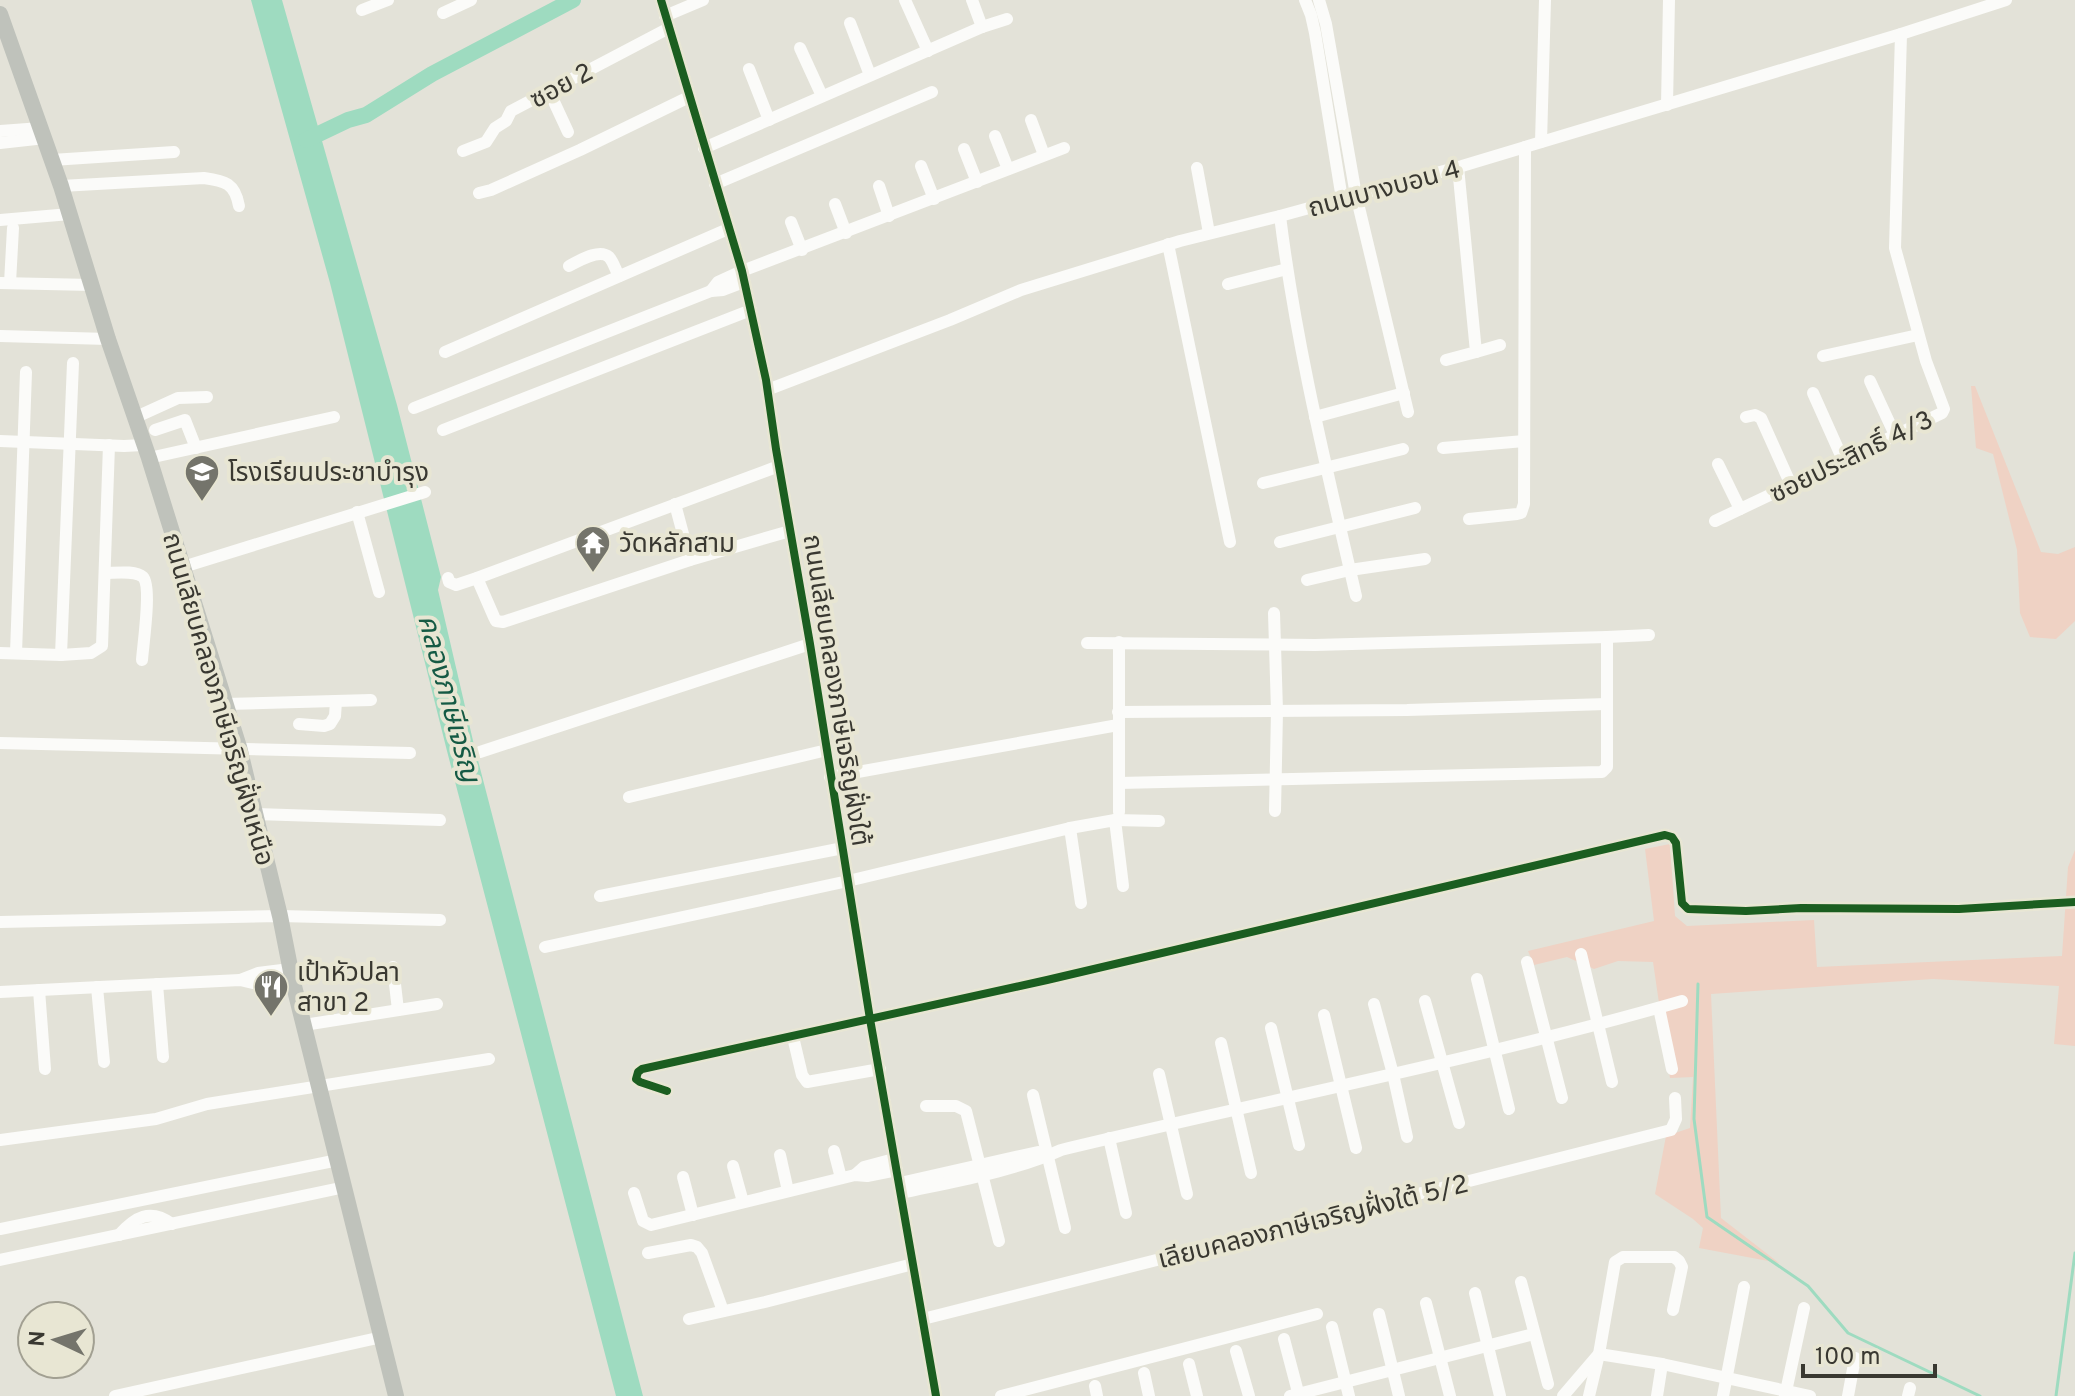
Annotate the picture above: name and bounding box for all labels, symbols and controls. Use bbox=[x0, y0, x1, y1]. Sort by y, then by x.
street label: ซอย 2 bbox=[525, 57, 599, 117]
street label: ถนนบางบอน 4 bbox=[1305, 154, 1465, 227]
street label: ซอยประสิทธิ์ 4/3 bbox=[1764, 403, 1939, 512]
school or university icon: โรงเรียนประชาบำรุง bbox=[183, 453, 221, 503]
place label: โรงเรียนประชาบำรุง bbox=[228, 458, 429, 491]
temple icon: วัดหลักสาม bbox=[574, 524, 612, 574]
street label: ถนนเลียบคลองภาษีเจริญฝั่งเหนือ bbox=[153, 528, 283, 870]
place label: วัดหลักสาม bbox=[619, 529, 735, 562]
street label: ถนนเลียบคลองภาษีเจริญฝั่งใต้ bbox=[794, 532, 878, 849]
water label: คลองภาษีเจริญ bbox=[407, 611, 487, 788]
place label: เป้าหัวปลา สาขา 2 bbox=[297, 958, 400, 1021]
restaurant icon: เป้าหัวปลา สาขา 2 bbox=[252, 968, 290, 1018]
street label: เลียบคลองภาษีเจริญฝั่งใต้ 5/2 bbox=[1154, 1166, 1472, 1278]
north arrow bbox=[16, 1300, 96, 1380]
scale bar bbox=[1803, 1328, 1935, 1378]
text: N bbox=[25, 1330, 53, 1348]
text: 100 m bbox=[1815, 1343, 1881, 1373]

